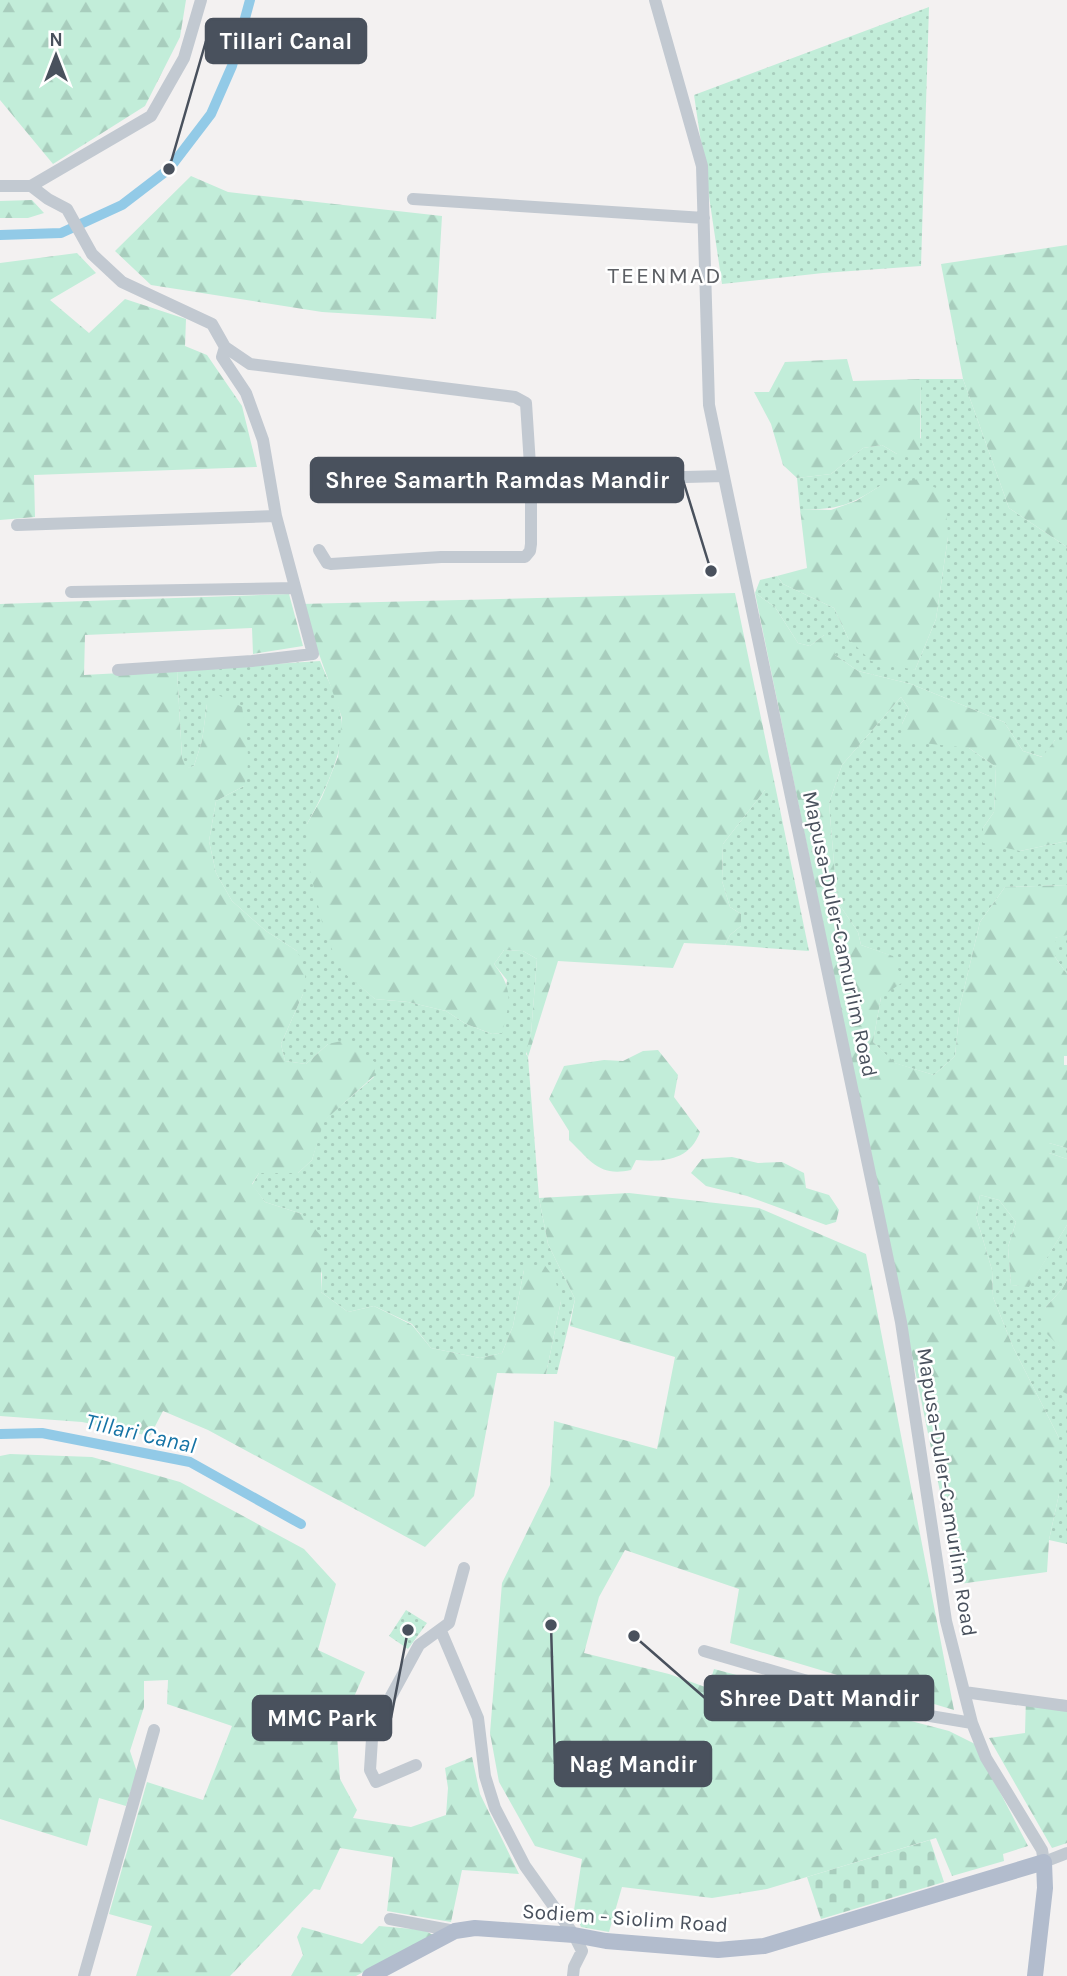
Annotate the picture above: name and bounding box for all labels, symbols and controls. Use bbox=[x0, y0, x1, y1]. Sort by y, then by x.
callout: Tillari Canal bbox=[206, 19, 366, 63]
north arrow bbox=[21, 21, 91, 91]
text: Tillari Canal bbox=[220, 28, 352, 55]
text: N bbox=[49, 29, 63, 51]
district label: TEENMAD bbox=[608, 262, 722, 289]
callout: Shree Samarth Ramdas Mandir bbox=[311, 458, 683, 502]
text: Shree Samarth Ramdas Mandir bbox=[325, 467, 669, 494]
street label: Mapusa-Duler-Camurlim Road bbox=[798, 789, 882, 1079]
street label: Mapusa-Duler-Camurlim Road bbox=[912, 1346, 982, 1638]
water label: Tillari Canal bbox=[83, 1408, 199, 1459]
callout: Shree Datt Mandir bbox=[705, 1676, 933, 1720]
text: Shree Datt Mandir bbox=[719, 1685, 919, 1712]
callout: MMC Park bbox=[253, 1696, 391, 1740]
text: MMC Park bbox=[267, 1705, 377, 1732]
callout: Nag Mandir bbox=[555, 1742, 711, 1786]
text: Nag Mandir bbox=[569, 1751, 697, 1778]
street label: Sodiem - Siolim Road bbox=[521, 1899, 729, 1937]

